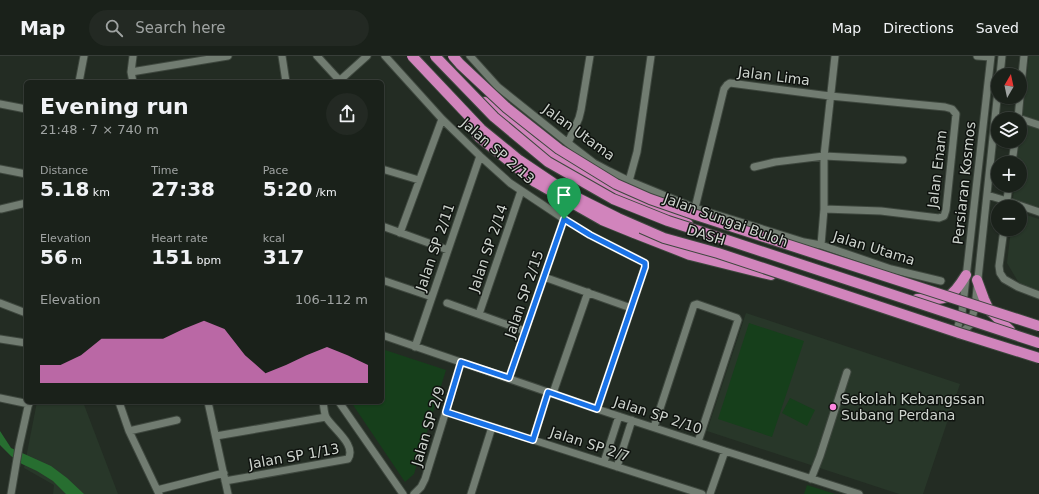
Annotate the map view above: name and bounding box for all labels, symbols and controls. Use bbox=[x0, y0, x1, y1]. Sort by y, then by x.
search box bbox=[89, 10, 369, 46]
text: Map bbox=[20, 17, 65, 39]
icon: search bbox=[103, 17, 125, 39]
text: Search here bbox=[135, 19, 225, 37]
text: Map bbox=[832, 20, 861, 36]
text: Directions bbox=[883, 20, 954, 36]
text: Saved bbox=[976, 20, 1019, 36]
street label: Jalan Lima bbox=[736, 64, 811, 88]
north arrow bbox=[991, 68, 1027, 104]
map controls bbox=[991, 68, 1027, 236]
button: share bbox=[326, 93, 368, 135]
text: Evening run bbox=[40, 94, 189, 119]
street label: Jalan Utama bbox=[539, 100, 618, 163]
button: layers bbox=[991, 112, 1027, 148]
street label: Jalan SP 2/13 bbox=[457, 114, 538, 187]
street label: Persiaran Kosmos bbox=[950, 121, 978, 245]
text: 21:48 · 7 × 740 m bbox=[40, 122, 159, 137]
street label: Jalan Enam bbox=[924, 129, 950, 210]
button: + bbox=[991, 156, 1027, 192]
text: Distance bbox=[40, 164, 88, 177]
text: Time bbox=[151, 164, 178, 177]
text: Pace bbox=[263, 164, 288, 177]
text: 5.18 bbox=[40, 177, 89, 201]
text: 27:38 bbox=[151, 177, 215, 201]
text: 5:20 bbox=[263, 177, 312, 201]
pin bbox=[547, 178, 581, 219]
icon: arrive bbox=[553, 184, 575, 206]
text: km bbox=[89, 186, 110, 199]
text: /km bbox=[312, 186, 337, 199]
street label: Jalan Sungai Buloh bbox=[661, 190, 790, 250]
button: − bbox=[991, 200, 1027, 236]
street label: Jalan SP 2/11 bbox=[412, 201, 457, 294]
street label: Jalan SP 2/14 bbox=[465, 202, 511, 295]
street label: DASH bbox=[685, 222, 727, 248]
street label: Jalan Utama bbox=[830, 228, 917, 268]
text: Elevation bbox=[40, 232, 91, 245]
text: Heart rate bbox=[151, 232, 208, 245]
text: kcal bbox=[263, 232, 285, 245]
text: 56 bbox=[40, 245, 68, 269]
text: 151 bbox=[151, 245, 193, 269]
text: 317 bbox=[263, 245, 304, 269]
street label: Jalan SP 2/15 bbox=[501, 248, 546, 341]
text: m bbox=[68, 254, 82, 267]
text: bpm bbox=[193, 254, 221, 267]
text: Elevation bbox=[40, 292, 100, 307]
text: 106–112 m bbox=[295, 292, 368, 307]
street label: Jalan SP 2/9 bbox=[408, 384, 448, 469]
place label: Sekolah Kebangssan Subang Perdana bbox=[841, 391, 985, 423]
street label: Jalan SP 2/10 bbox=[611, 393, 704, 437]
marker: Sekolah Kebangssan Subang Perdana bbox=[828, 402, 838, 412]
street label: Jalan SP 2/7 bbox=[547, 423, 632, 464]
street label: Jalan SP 1/13 bbox=[246, 440, 341, 472]

